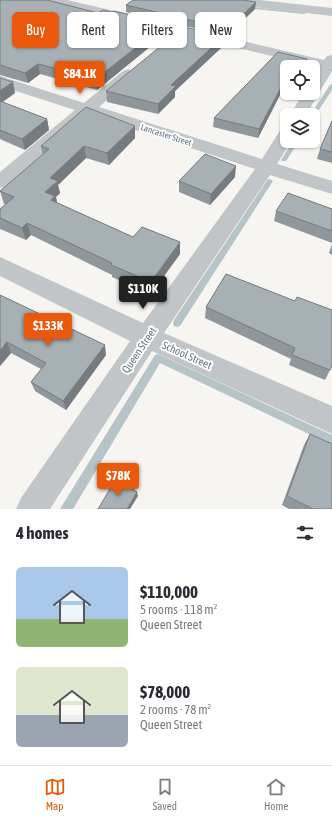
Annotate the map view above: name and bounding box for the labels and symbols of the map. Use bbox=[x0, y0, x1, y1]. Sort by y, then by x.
pin: $84.1K bbox=[47, 61, 113, 95]
street label: Lancaster Street bbox=[139, 122, 193, 148]
pin: $110K bbox=[115, 276, 171, 310]
pin: $133K bbox=[20, 313, 76, 347]
street label: Queen Street bbox=[119, 325, 159, 375]
street label: School Street bbox=[160, 339, 214, 371]
pin: $78K bbox=[94, 463, 142, 497]

